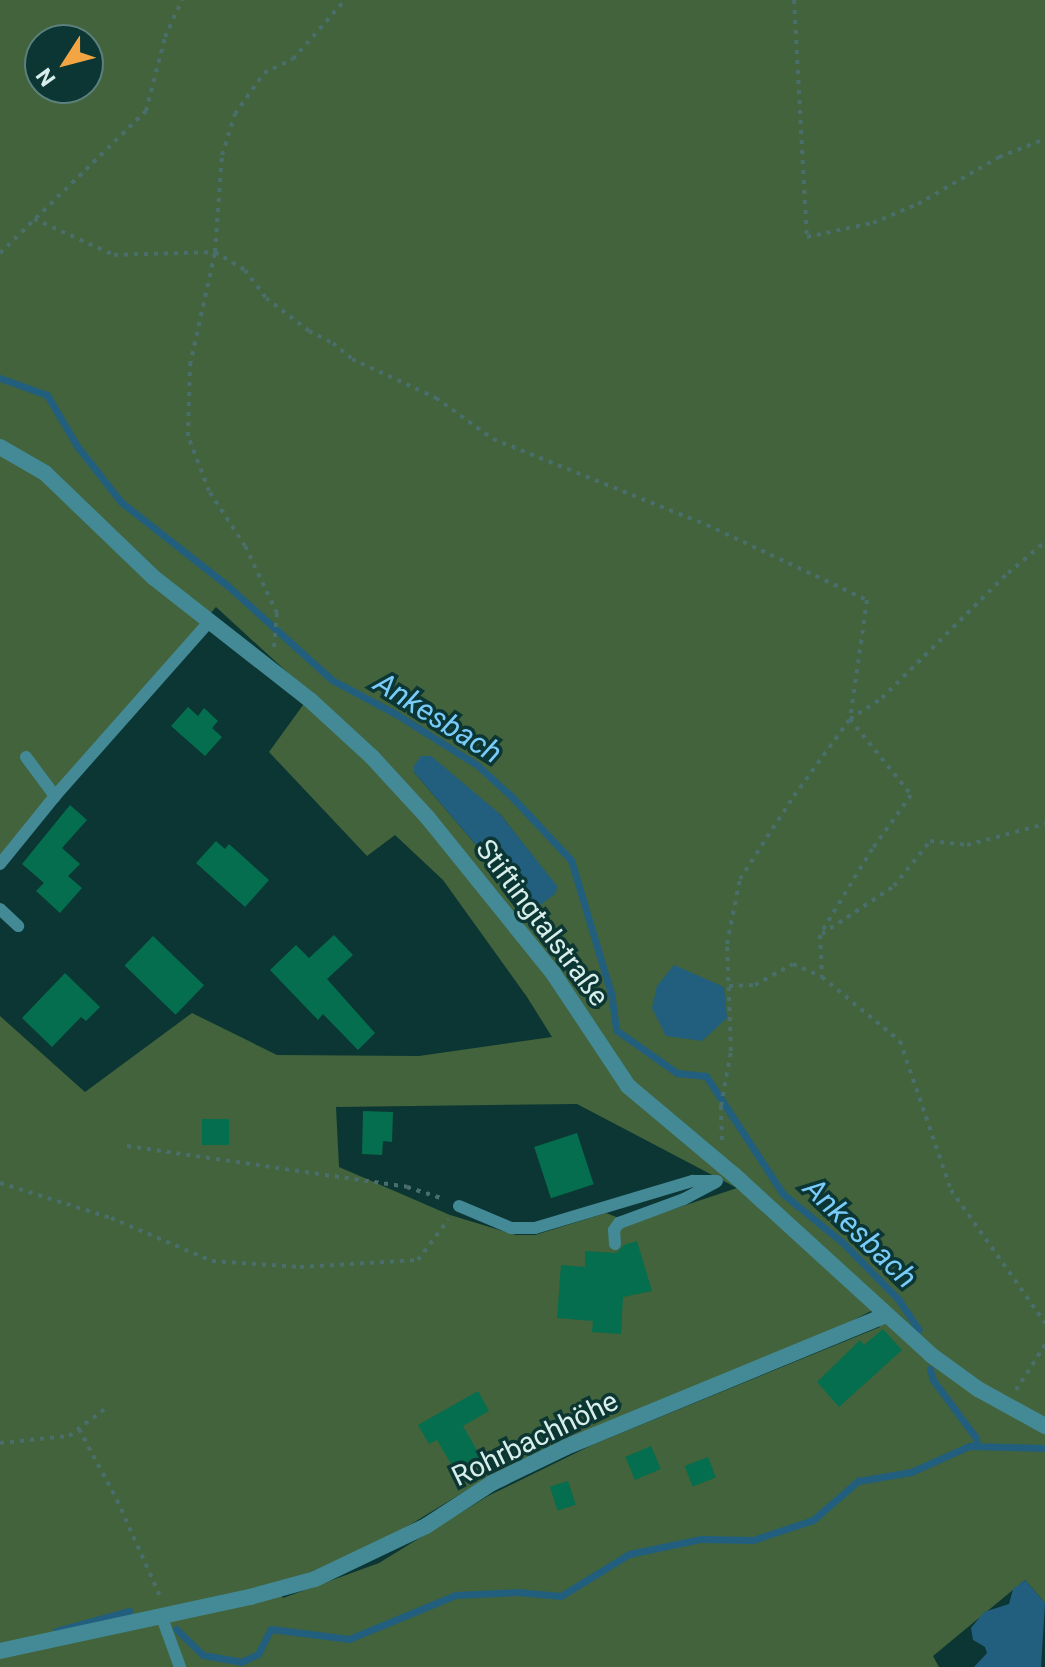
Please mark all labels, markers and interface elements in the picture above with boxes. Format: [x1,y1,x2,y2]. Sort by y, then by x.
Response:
north arrow [24,24,104,104]
text: N [31,64,60,91]
water label: Ankesbach [368,665,508,771]
street label: Stiftingtalstraße [468,833,616,1013]
water label: Ankesbach [796,1170,924,1296]
street label: Rohrbachhöhe [446,1384,624,1494]

